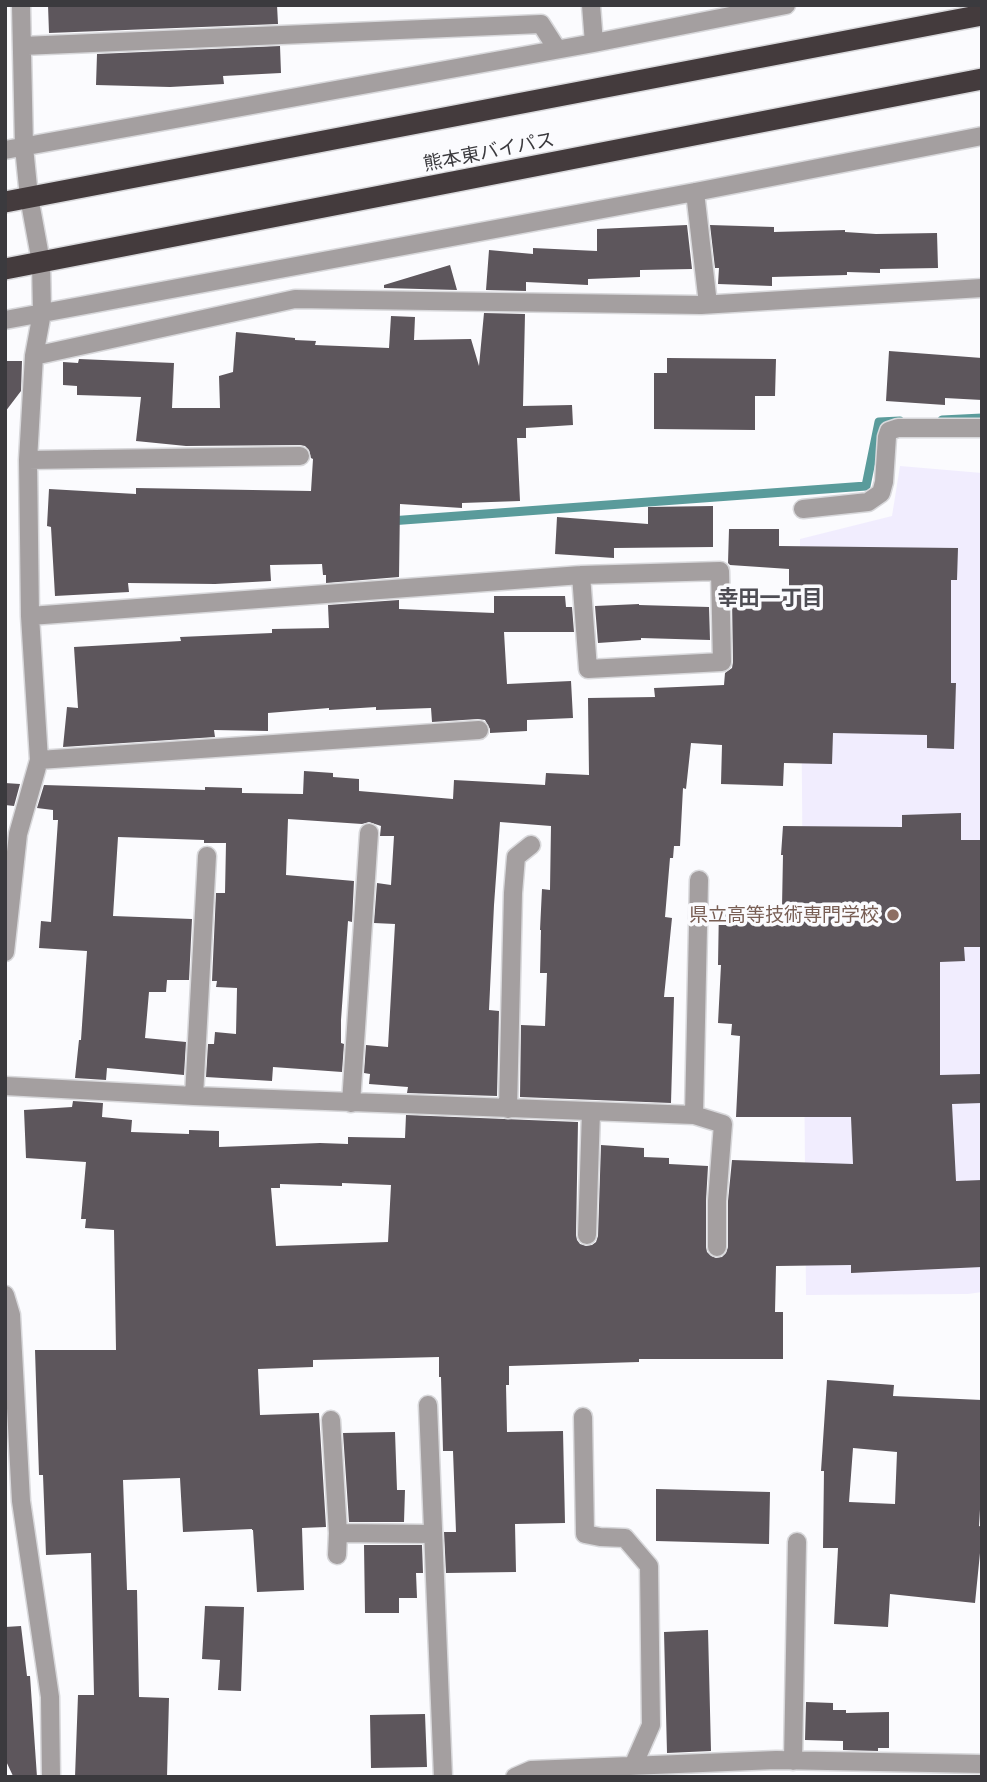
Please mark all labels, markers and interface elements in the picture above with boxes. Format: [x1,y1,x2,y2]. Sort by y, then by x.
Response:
street label: 熊本東バイパス [422,128,556,176]
district label: 幸田一丁目 [718,585,822,611]
place label: 県立高等技術専門学校 [689,904,879,926]
marker: 県立高等技術専門学校 [885,907,901,923]

